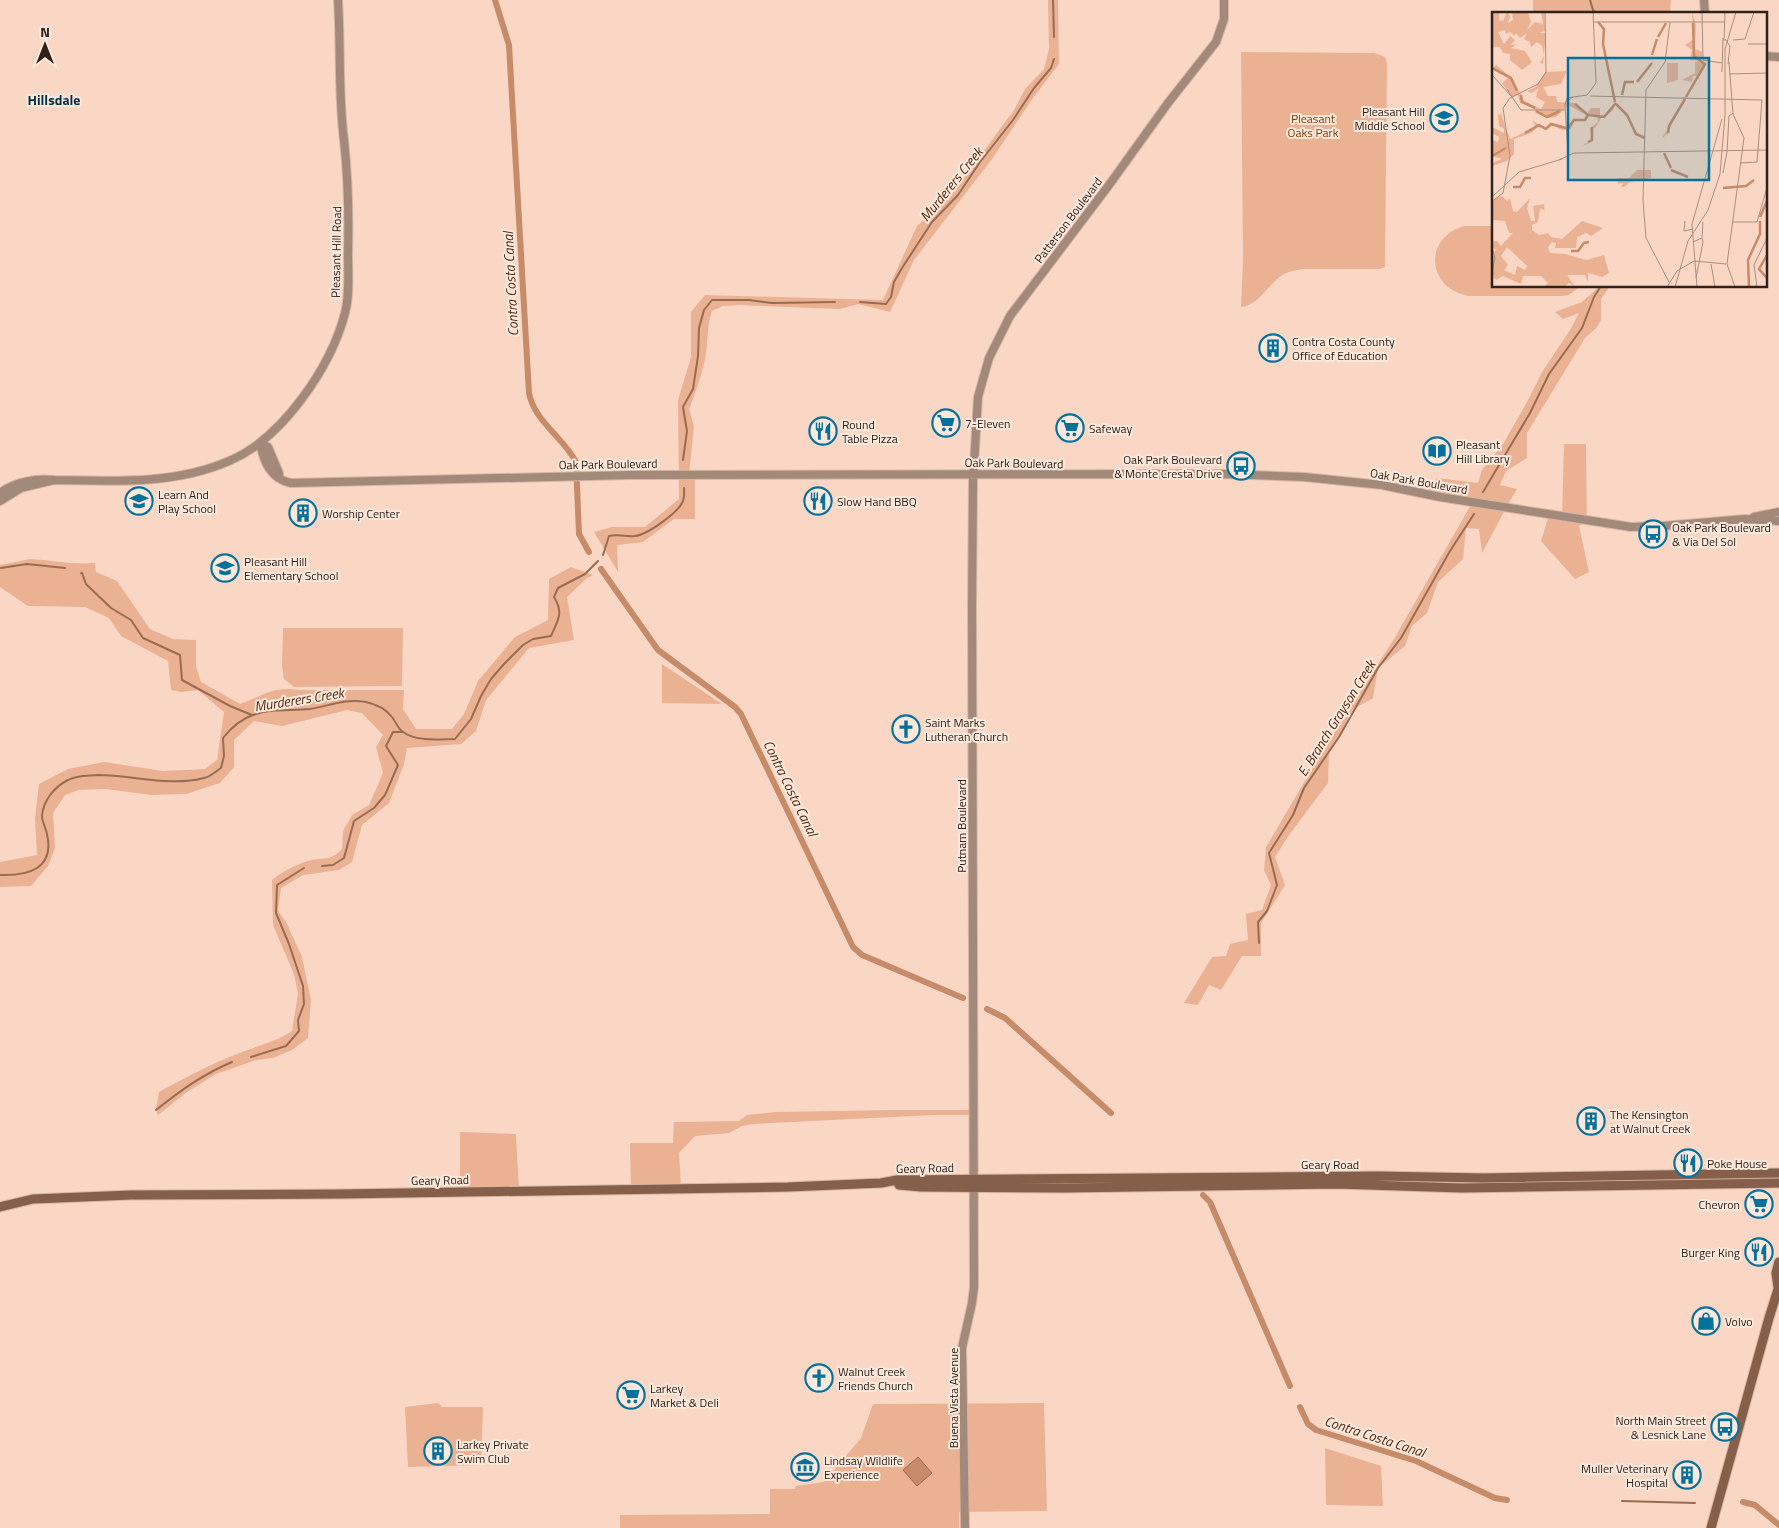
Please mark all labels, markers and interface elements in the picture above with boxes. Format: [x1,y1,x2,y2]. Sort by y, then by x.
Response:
inset map [1492,12,1766,288]
north arrow [20,20,70,70]
text: N [40,21,50,42]
district label: Hillsdale [27,89,81,110]
place label: Pleasant Hill Middle School [1354,102,1425,135]
school or university icon: Pleasant Hill Middle School [1429,103,1459,133]
park label: Pleasant Oaks Park [1288,109,1339,142]
water label: Murderers Creek [914,141,989,226]
street label: Patterson Boulevard [1029,173,1107,267]
street label: Pleasant Hill Road [326,206,346,298]
water label: Contra Costa Canal [497,229,523,337]
place label: Contra Costa County Office of Education [1292,332,1395,365]
building icon: Contra Costa County Office of Education [1258,333,1288,363]
supermarket icon: 7-Eleven [931,408,961,438]
supermarket icon: Safeway [1055,413,1085,443]
place label: 7-Eleven [965,414,1011,433]
place label: Round Table Pizza [842,415,898,448]
restaurant icon: Round Table Pizza [808,416,838,446]
place label: Safeway [1089,419,1132,438]
place label: Pleasant Hill Library [1456,435,1510,468]
library icon: Pleasant Hill Library [1422,436,1452,466]
place label: Oak Park Boulevard & Monte Cresta Drive [1114,450,1222,483]
bus stop icon: Oak Park Boulevard & Monte Cresta Drive [1226,451,1256,481]
street label: Oak Park Boulevard [964,453,1064,473]
street label: Oak Park Boulevard [558,454,658,474]
street label: Oak Park Boulevard [1369,463,1469,499]
place label: Learn And Play School [158,485,216,518]
school or university icon: Learn And Play School [124,486,154,516]
restaurant icon: Slow Hand BBQ [803,486,833,516]
place label: Slow Hand BBQ [837,492,917,511]
building icon: Worship Center [288,498,318,528]
place label: Worship Center [322,504,400,523]
place label: Oak Park Boulevard & Via Del Sol [1672,518,1771,551]
bus stop icon: Oak Park Boulevard & Via Del Sol [1638,519,1668,549]
place label: Pleasant Hill Elementary School [244,552,338,585]
school or university icon: Pleasant Hill Elementary School [210,553,240,583]
water label: E. Branch Grayson Creek [1292,654,1381,780]
water label: Murderers Creek [253,681,347,716]
place label: Saint Marks Lutheran Church [925,713,1008,746]
church icon: Saint Marks Lutheran Church [891,714,921,744]
water label: Contra Costa Canal [759,736,824,841]
street label: Putnam Boulevard [952,779,971,873]
place label: The Kensington at Walnut Creek [1610,1105,1690,1138]
building icon: The Kensington at Walnut Creek [1576,1106,1606,1136]
restaurant icon: Poke House [1673,1148,1703,1178]
place label: Poke House [1707,1154,1767,1173]
street label: Geary Road [1301,1155,1359,1174]
street label: Geary Road [896,1158,954,1178]
street label: Geary Road [411,1170,469,1190]
supermarket icon: Chevron [1744,1189,1774,1219]
place label: Chevron [1698,1195,1740,1214]
restaurant icon: Burger King [1744,1237,1774,1267]
place label: Burger King [1681,1243,1740,1262]
shop icon: Volvo [1691,1306,1721,1336]
place label: Volvo [1725,1312,1753,1331]
street label: Buena Vista Avenue [944,1348,963,1448]
place label: Walnut Creek Friends Church [838,1362,913,1395]
church icon: Walnut Creek Friends Church [804,1363,834,1393]
place label: Larkey Market & Deli [650,1379,719,1412]
supermarket icon: Larkey Market & Deli [616,1380,646,1410]
water label: Contra Costa Canal [1322,1410,1430,1463]
place label: North Main Street & Lesnick Lane [1615,1411,1707,1444]
bus stop icon: North Main Street & Lesnick Lane [1710,1412,1740,1442]
place label: Larkey Private Swim Club [457,1435,529,1468]
building icon: Larkey Private Swim Club [423,1436,453,1466]
place label: Lindsay Wildlife Experience [824,1451,903,1484]
museum icon: Lindsay Wildlife Experience [790,1452,820,1482]
place label: Muller Veterinary Hospital [1581,1459,1668,1492]
building icon: Muller Veterinary Hospital [1672,1460,1702,1490]

